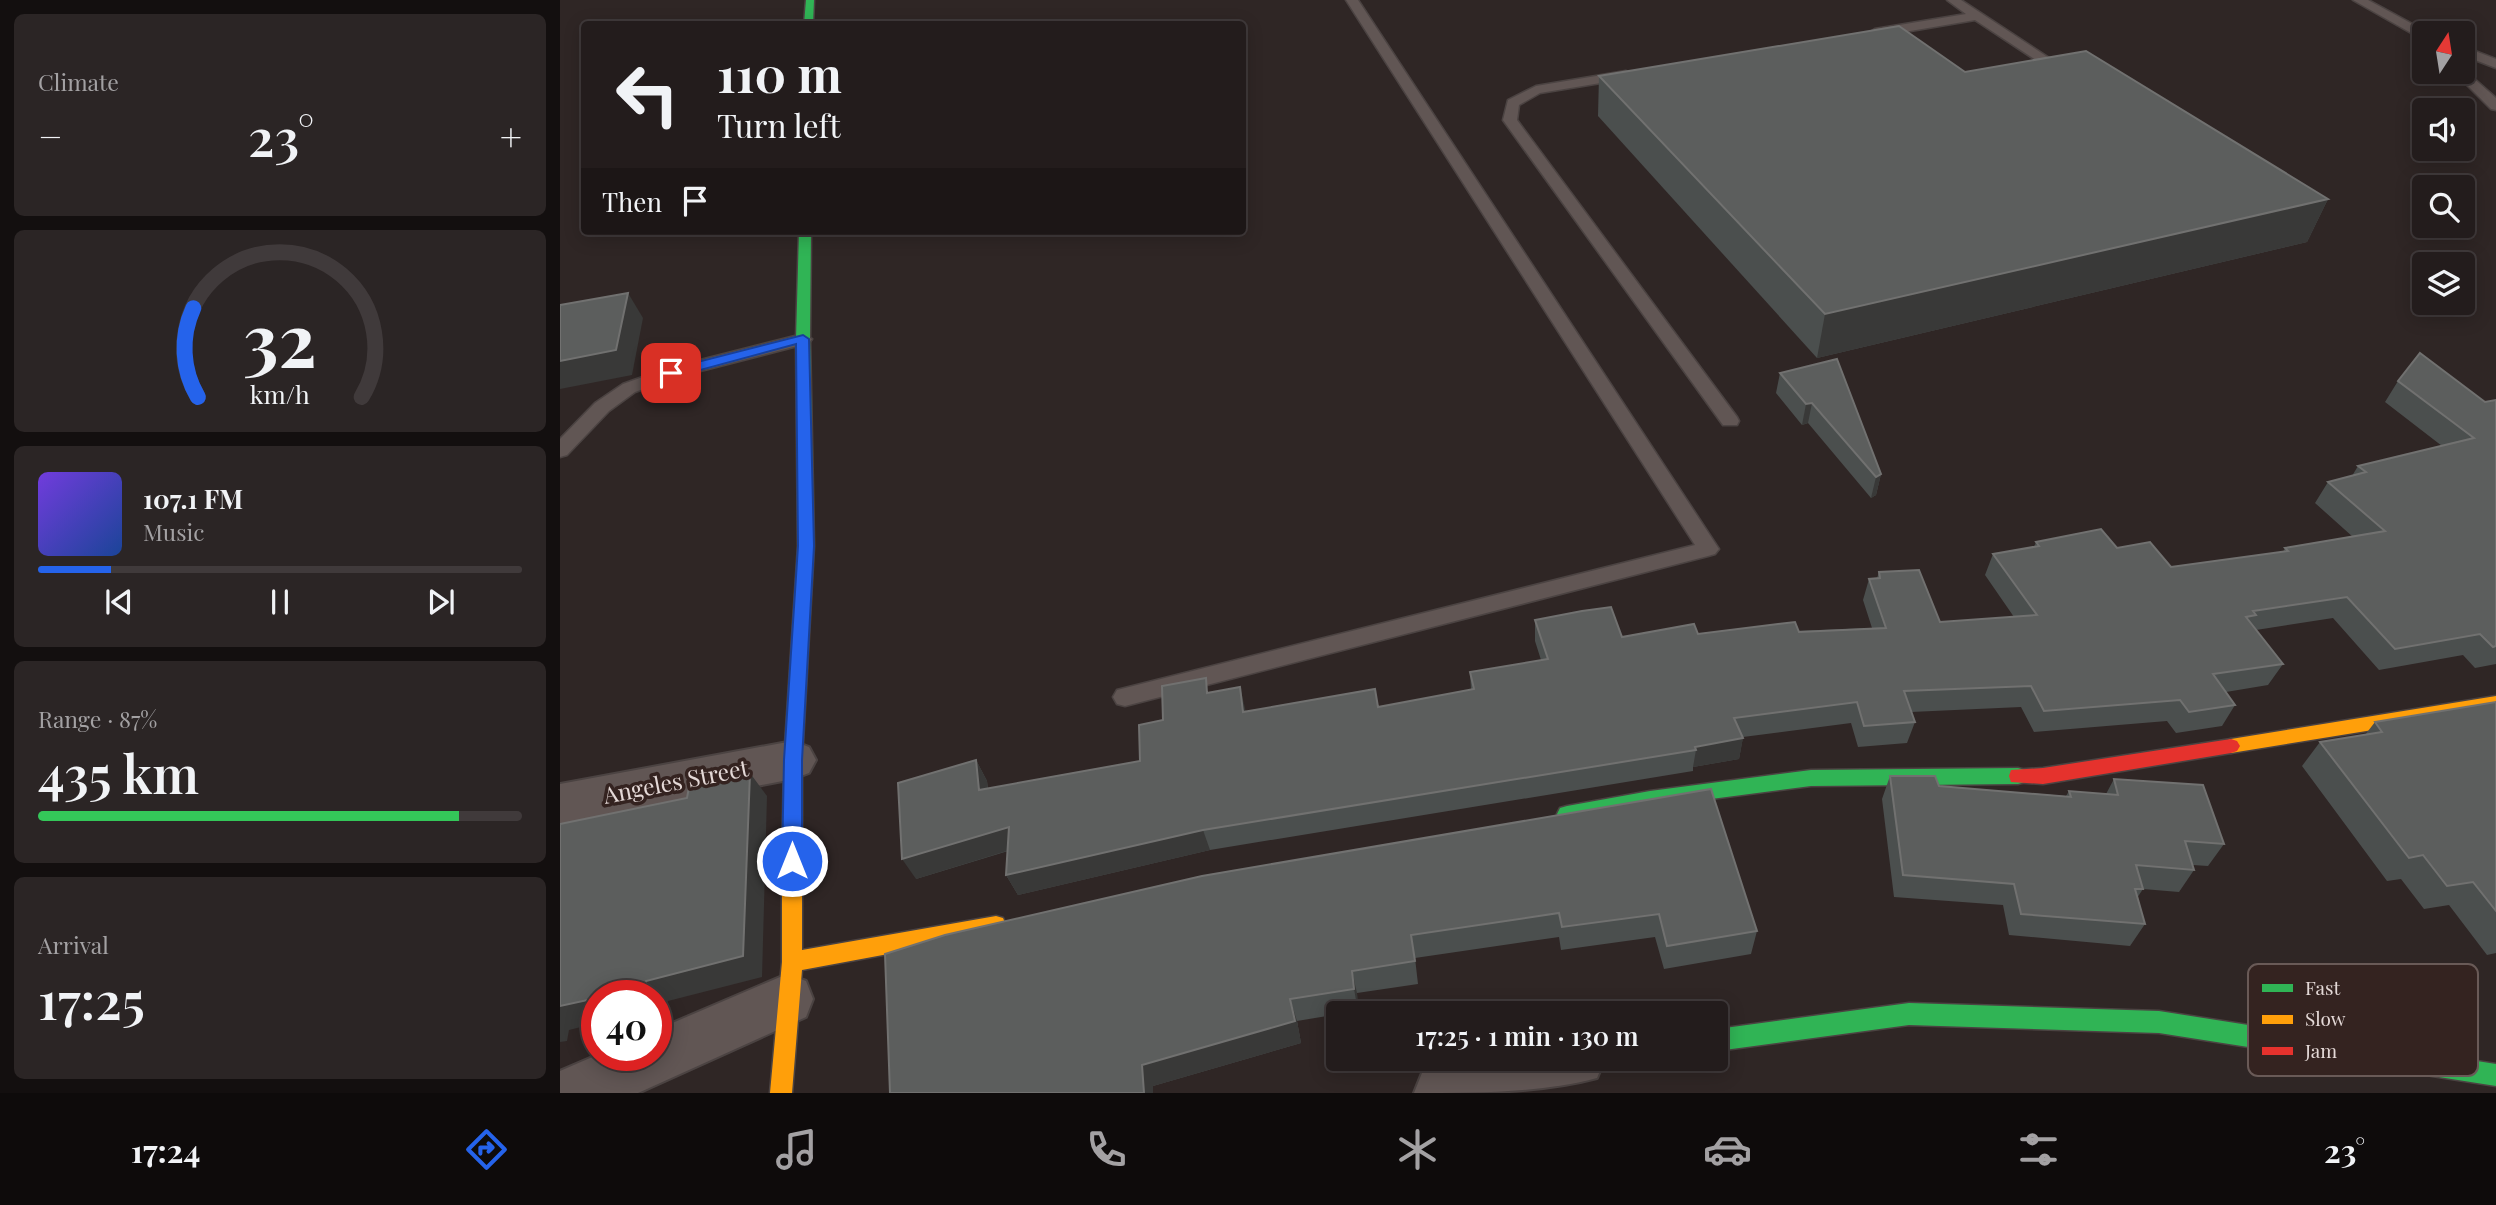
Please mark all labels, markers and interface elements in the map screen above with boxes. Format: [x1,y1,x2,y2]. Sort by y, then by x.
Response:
north arrow [2412,21,2474,84]
map controls [2412,21,2475,315]
text: 110 m [717,40,842,105]
icon: left [602,49,693,140]
text: Climate [38,66,119,97]
button: sound [2412,98,2475,161]
text: 23° [248,101,314,170]
text: Turn left [717,103,841,146]
text: − [38,110,63,161]
text: + [500,110,522,161]
button: search [2412,175,2475,238]
icon: arrive [676,182,714,220]
text: Then [602,184,662,219]
button: layers [2412,252,2475,315]
text: 32 [243,288,317,385]
pin [641,343,701,403]
icon: arrive [652,354,690,392]
text: km/h [250,376,310,409]
text: 107.1 FM [143,481,243,516]
text: Music [143,516,204,547]
icon: previous [100,583,138,621]
icon: pause [261,583,299,621]
icon: next [422,583,460,621]
text: Range · 87% [38,703,157,734]
text: 435 km [38,738,199,807]
street label: Angeles Street [599,751,752,810]
position arrow [755,824,829,898]
text: Arrival [38,929,109,960]
text: 17:25 [38,964,145,1033]
legend [2248,964,2478,1076]
text: Fast [2305,974,2341,1000]
speed limit sign: 40 [581,980,672,1071]
text: Slow [2305,1005,2346,1031]
text: 17:25 · 1 min · 130 m [1415,1018,1639,1053]
text: Jam [2304,1037,2337,1063]
icon: directions [462,1125,511,1174]
icon: music [772,1125,821,1174]
icon: phone [1082,1125,1131,1174]
icon: climate [1393,1125,1442,1174]
icon: car [1703,1125,1752,1174]
icon: filters [2014,1125,2063,1174]
text: 17:24 [131,1128,200,1171]
text: 23° [2324,1128,2365,1171]

